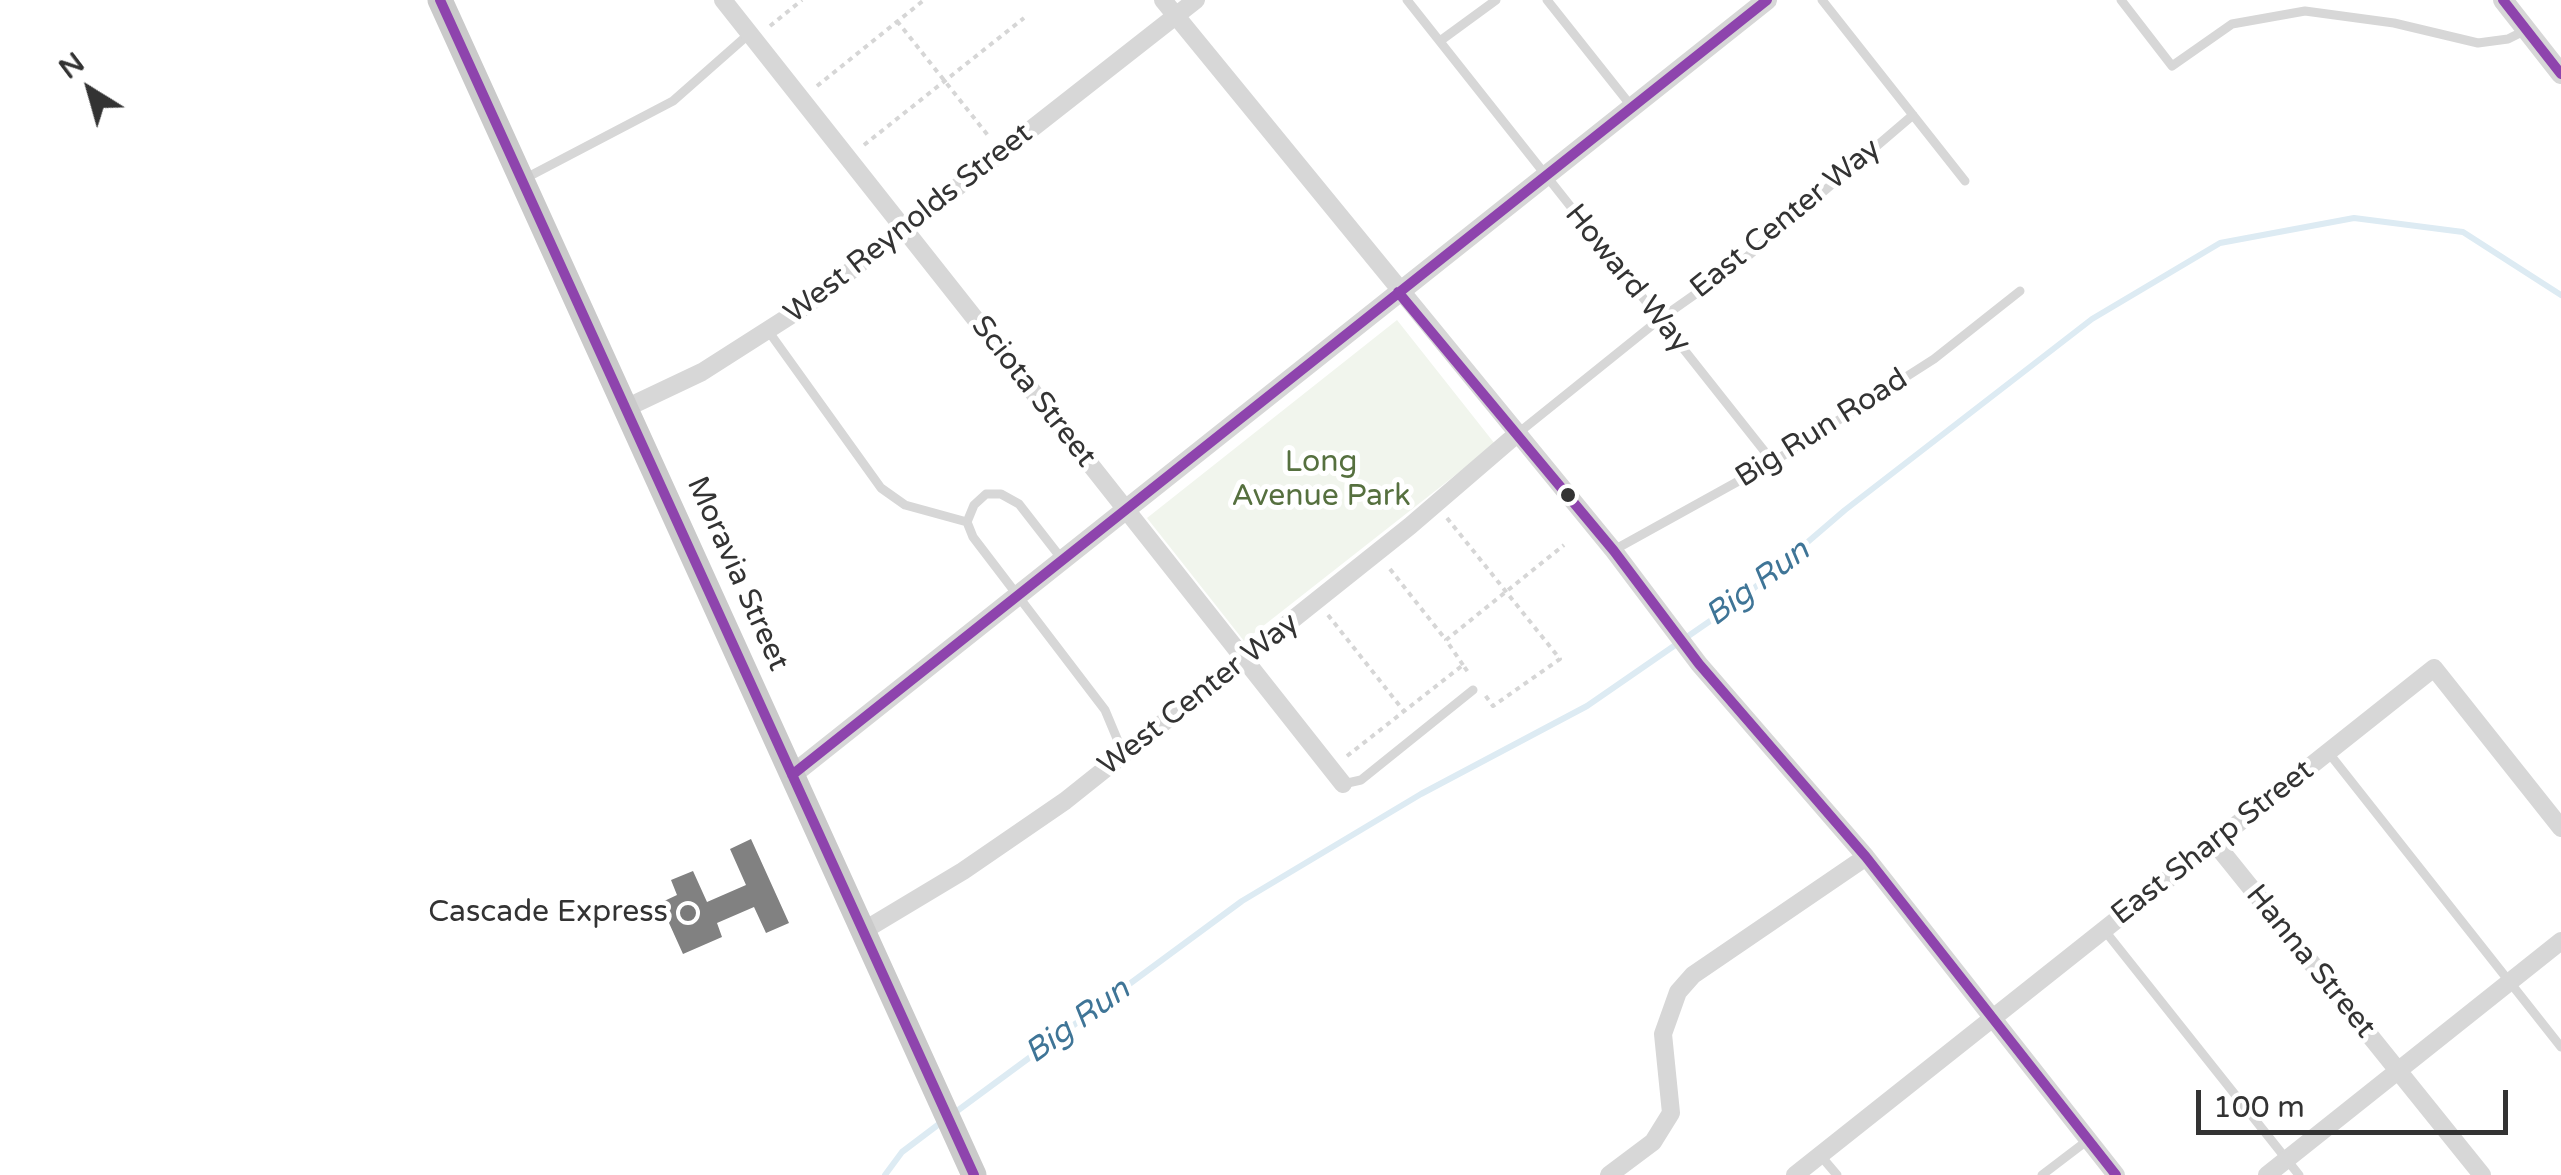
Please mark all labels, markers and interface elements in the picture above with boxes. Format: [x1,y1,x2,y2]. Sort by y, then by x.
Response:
north arrow [40,40,140,140]
text: N [53,46,91,86]
street label: West Reynolds Street [778,116,1040,332]
street label: East Center Way [1684,131,1888,307]
street label: Howard Way [1556,198,1698,360]
street label: Sciota Street [963,309,1103,475]
street label: Big Run Road [1729,362,1915,496]
park label: Long Avenue Park [1231,445,1411,516]
street label: Moravia Street [678,471,796,677]
unlabelled marker [1558,485,1578,505]
water label: Big Run [1698,533,1818,635]
street label: West Center Way [1092,606,1306,784]
street label: East Sharp Street [2105,753,2321,933]
street label: Hanna Street [2237,878,2383,1046]
place label: Cascade Express [428,895,668,931]
marker: Cascade Express [677,902,699,924]
water label: Big Run [1018,971,1138,1073]
scale bar [2201,1070,2514,1132]
text: 100 m [2213,1089,2305,1126]

